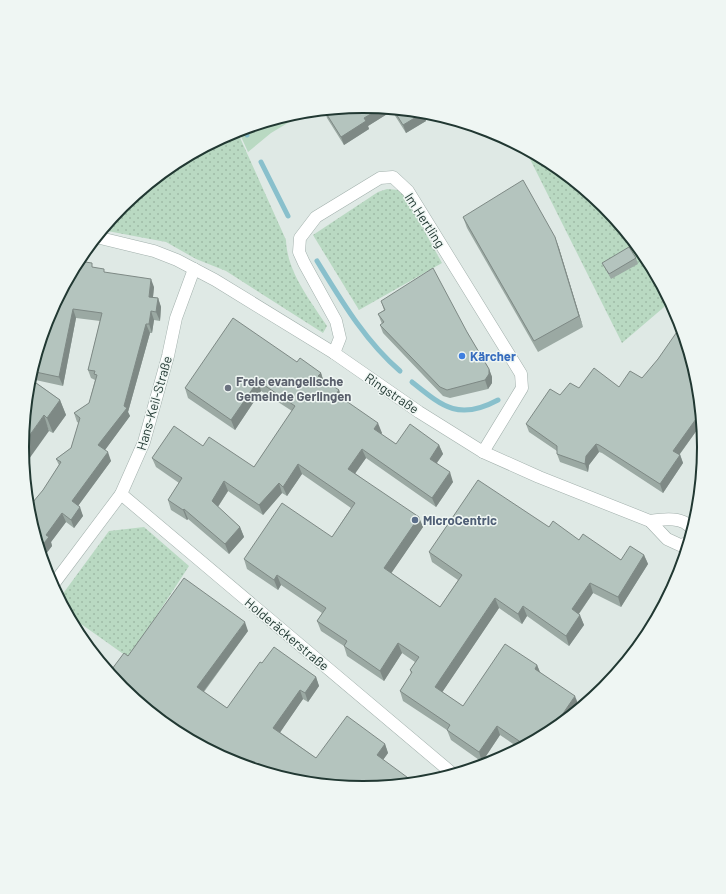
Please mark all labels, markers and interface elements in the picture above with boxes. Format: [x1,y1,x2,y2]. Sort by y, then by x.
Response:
street label: Im Hertling [401,190,449,250]
place label: Kärcher [470,348,516,364]
marker: Kärcher [457,351,467,361]
street label: Hans-Keil-Straße [133,354,175,452]
street label: Ringstraße [362,369,422,417]
place label: Freie evangelische Gemeinde Gerlingen [236,373,351,404]
marker: Freie evangelische Gemeinde Gerlingen [223,383,233,393]
place label: MicroCentric [423,512,497,528]
marker: MicroCentric [410,515,420,525]
street label: Holderäckerstraße [242,594,332,674]

